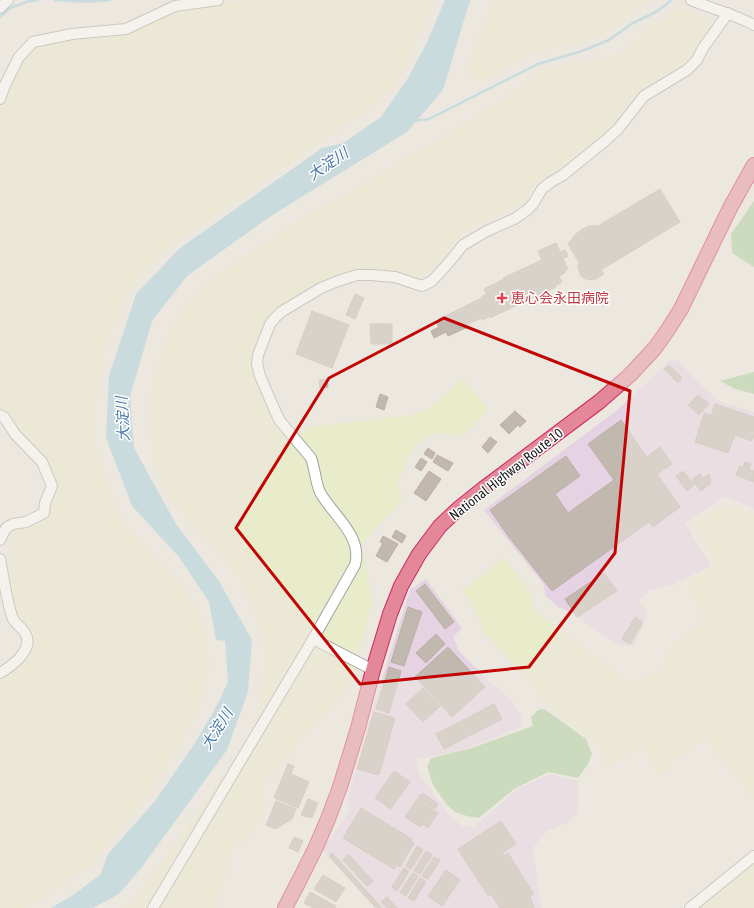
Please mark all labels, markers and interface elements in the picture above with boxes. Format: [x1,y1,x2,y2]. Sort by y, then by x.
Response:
water label: 大淀川 [304,143,353,183]
place label: 恵心会永田病院 [511,290,609,306]
marker: 恵心会永田病院 [496,292,508,304]
water label: 大淀川 [113,394,132,442]
street label: National Highway Route 10 [446,424,566,523]
water label: 大淀川 [197,703,237,752]

